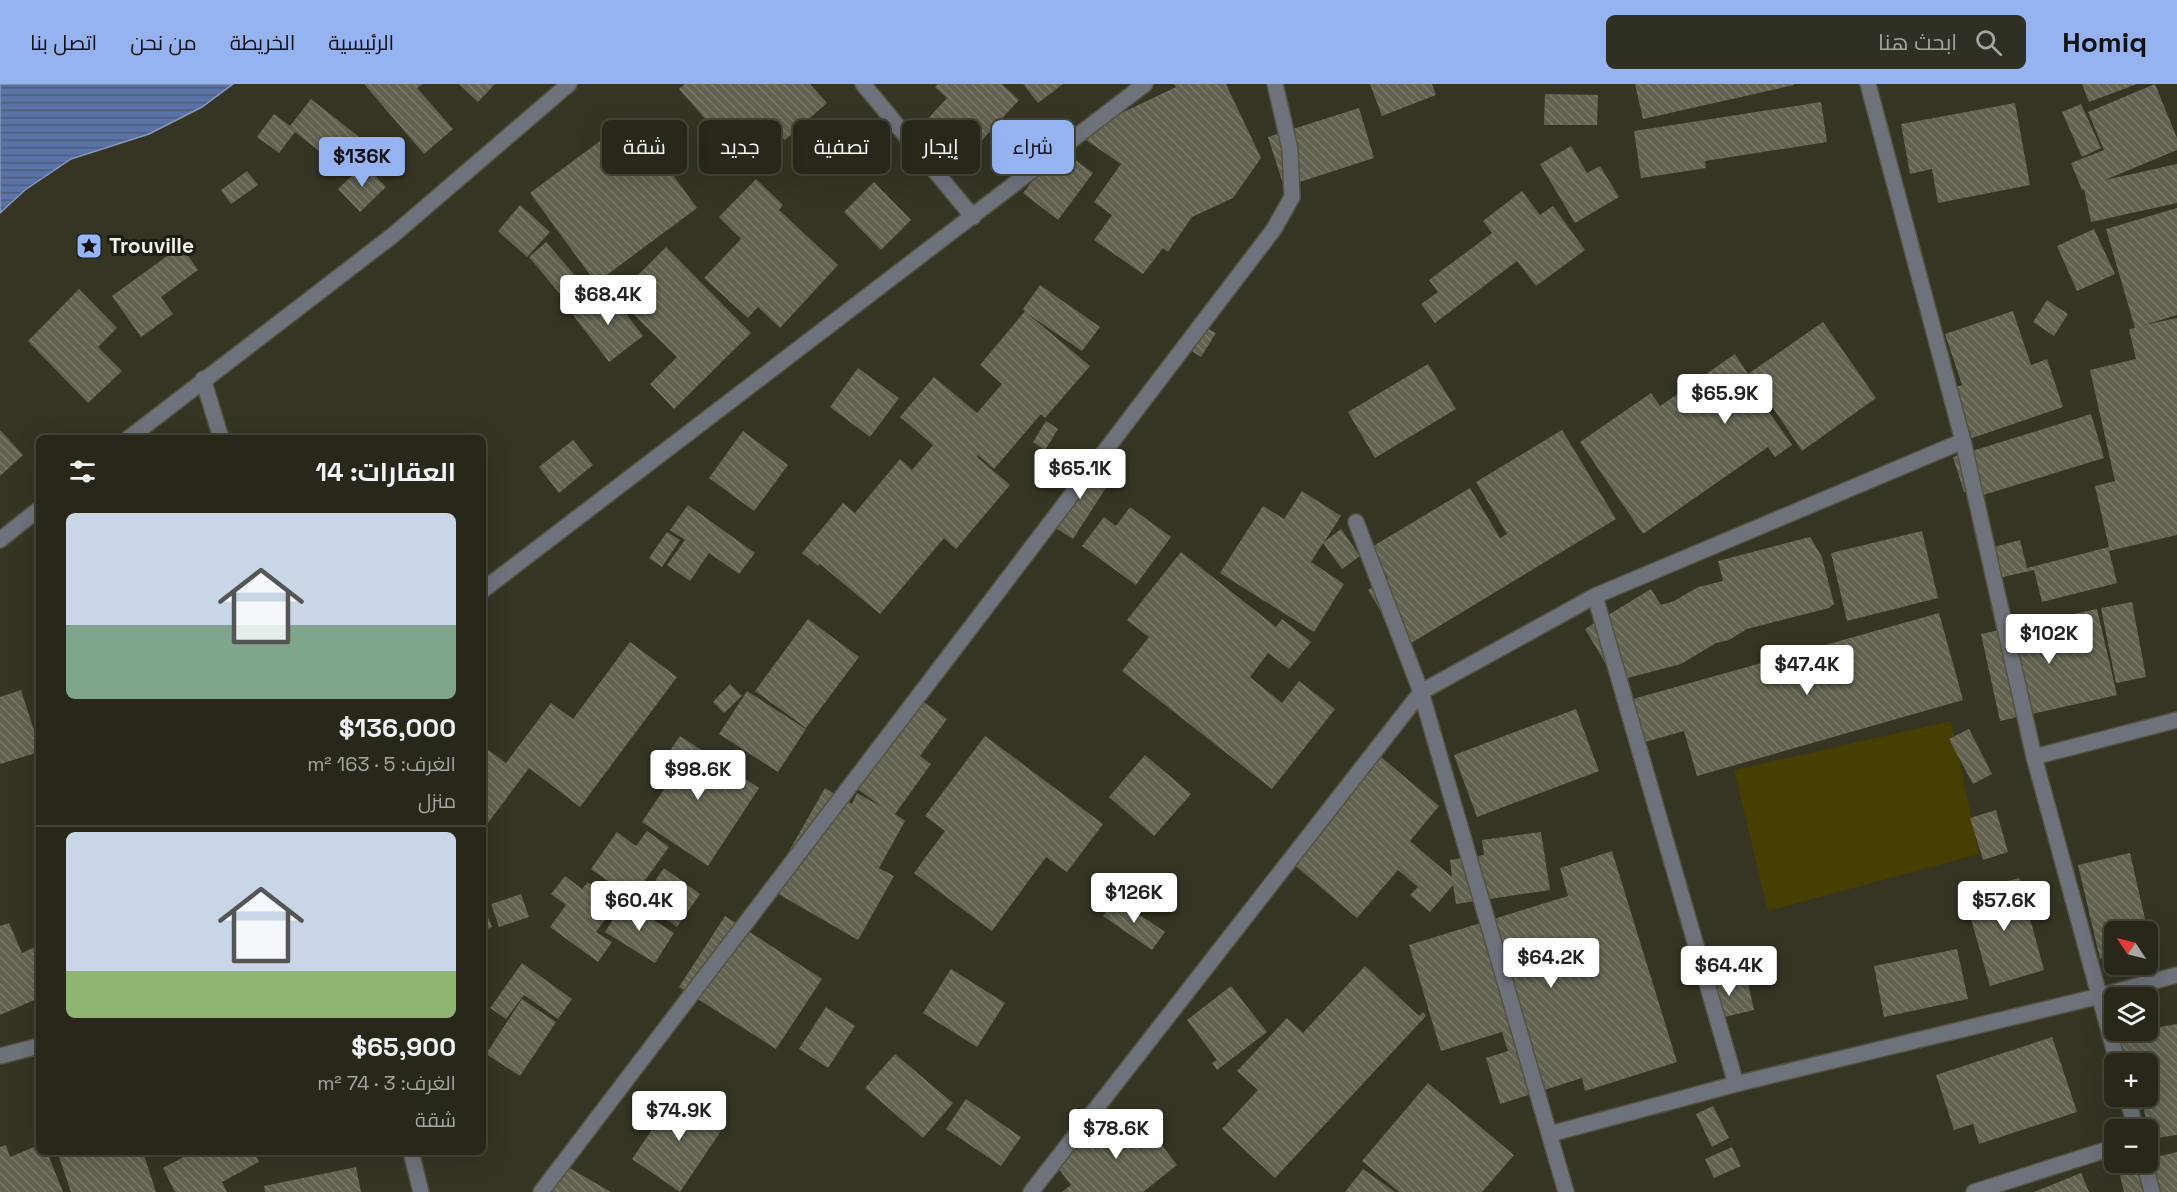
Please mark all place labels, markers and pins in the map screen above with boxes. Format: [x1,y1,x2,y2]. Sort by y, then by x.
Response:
pin: $136K [320,137,404,188]
place icon: Trouville [74,231,104,261]
place label: Trouville [109,232,194,259]
pin: $68.4K [559,275,657,326]
pin: $65.9K [1676,374,1774,425]
pin: $65.1K [1031,449,1129,500]
pin: $102K [2007,614,2091,665]
pin: $47.4K [1758,645,1856,696]
pin: $98.6K [649,750,747,801]
pin: $126K [1092,873,1176,924]
pin: $60.4K [590,881,688,932]
pin: $57.6K [1955,881,2053,932]
pin: $64.2K [1502,938,1600,989]
pin: $64.4K [1680,946,1778,997]
pin: $74.9K [630,1091,728,1142]
pin: $78.6K [1067,1109,1165,1160]

